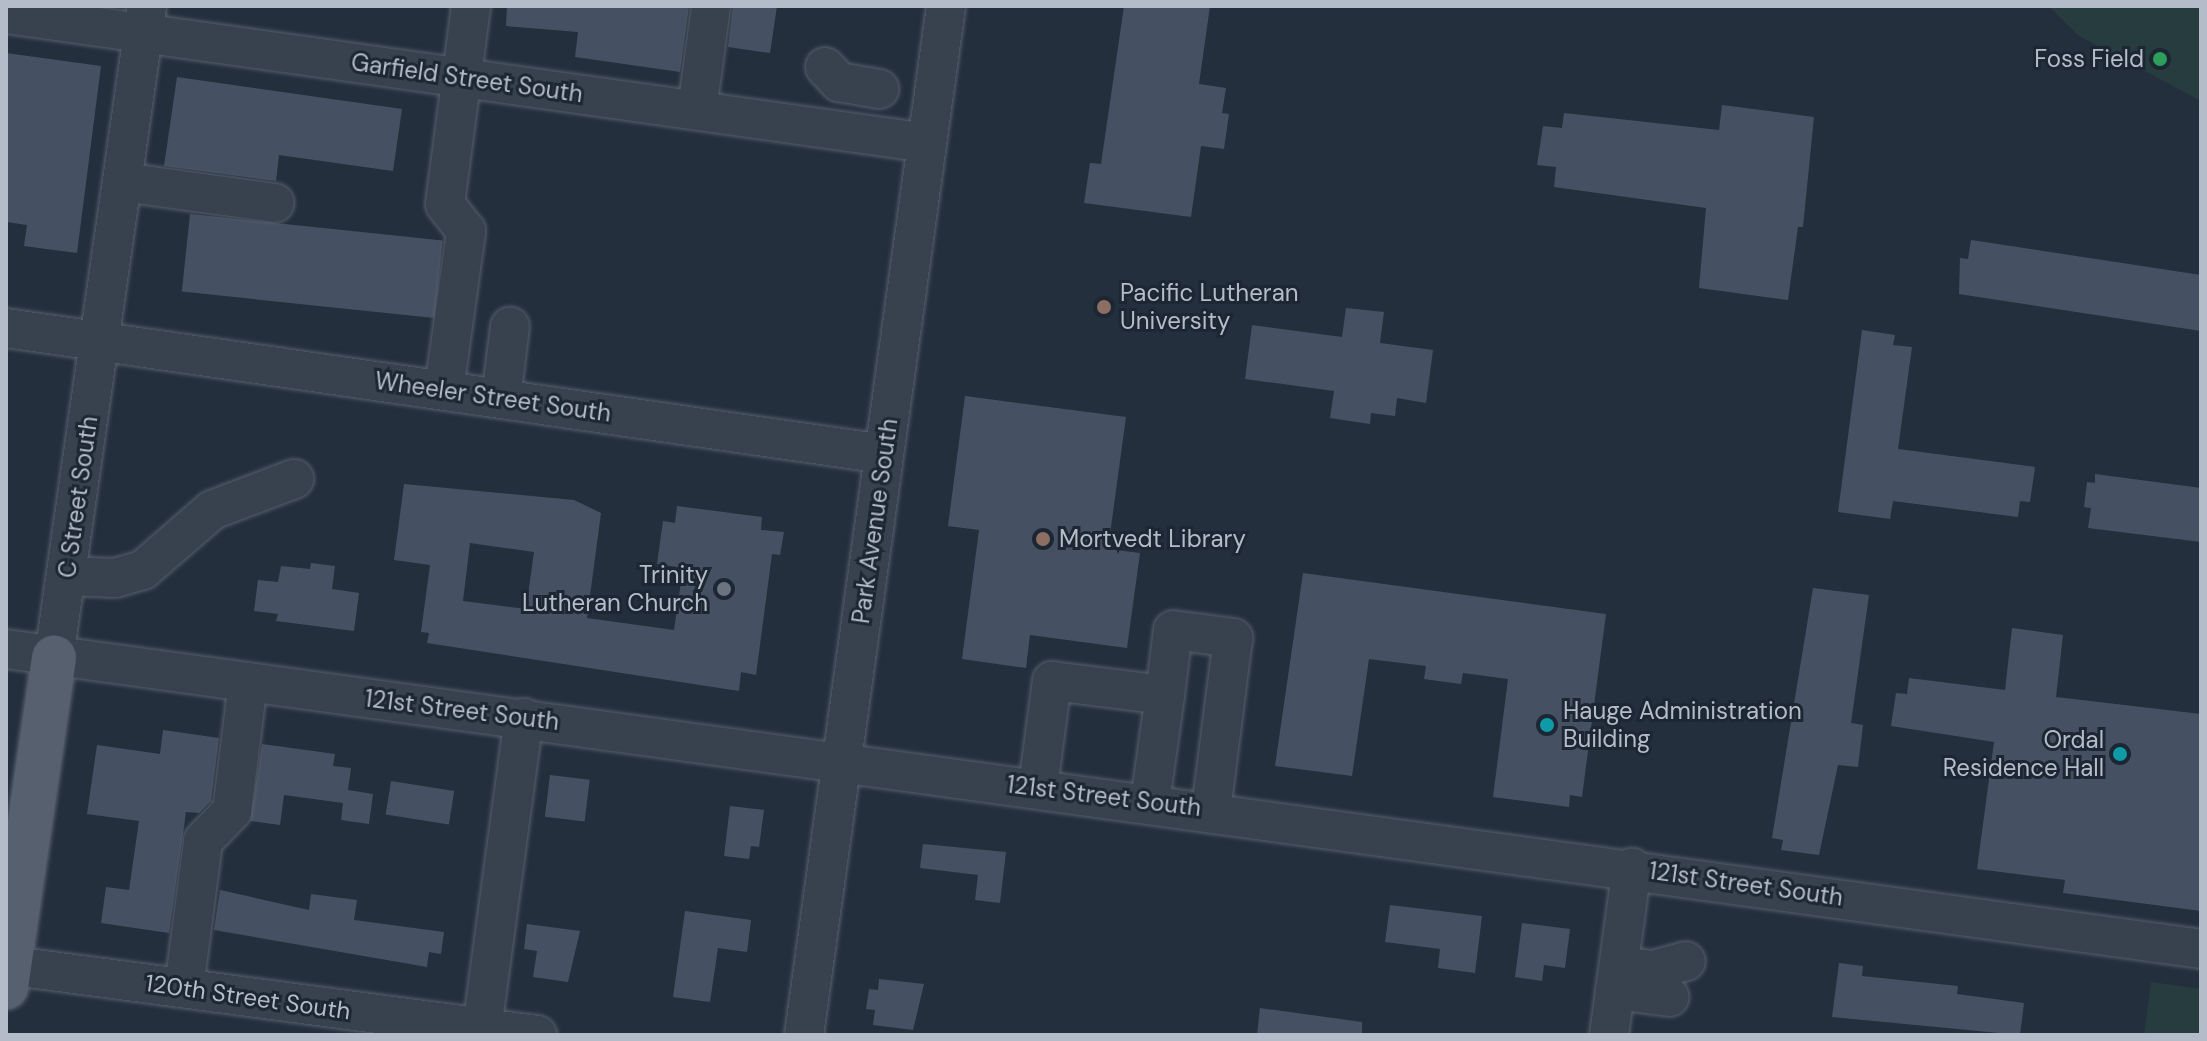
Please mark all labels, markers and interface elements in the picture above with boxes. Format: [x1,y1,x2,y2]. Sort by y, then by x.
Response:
place label: Foss Field [2034,45,2144,73]
street label: Garfield Street South [349,47,585,109]
marker: Foss Field [2151,50,2169,68]
place label: Pacific Lutheran University [1120,279,1298,335]
marker: Pacific Lutheran University [1095,298,1113,316]
street label: Wheeler Street South [373,366,613,428]
street label: C Street South [52,414,104,580]
street label: Park Avenue South [846,417,904,625]
place label: Mortvedt Library [1059,525,1246,553]
marker: Mortvedt Library [1034,530,1052,548]
place label: Trinity Lutheran Church [522,561,708,617]
marker: Trinity Lutheran Church [715,580,733,598]
street label: 121st Street South [363,684,561,736]
place label: Hauge Administration Building [1563,697,1802,753]
marker: Hauge Administration Building [1538,716,1556,734]
place label: Ordal Residence Hall [1943,726,2104,782]
marker: Ordal Residence Hall [2111,745,2129,763]
street label: 121st Street South [1005,770,1203,822]
street label: 121st Street South [1647,856,1845,912]
street label: 120th Street South [144,968,352,1026]

